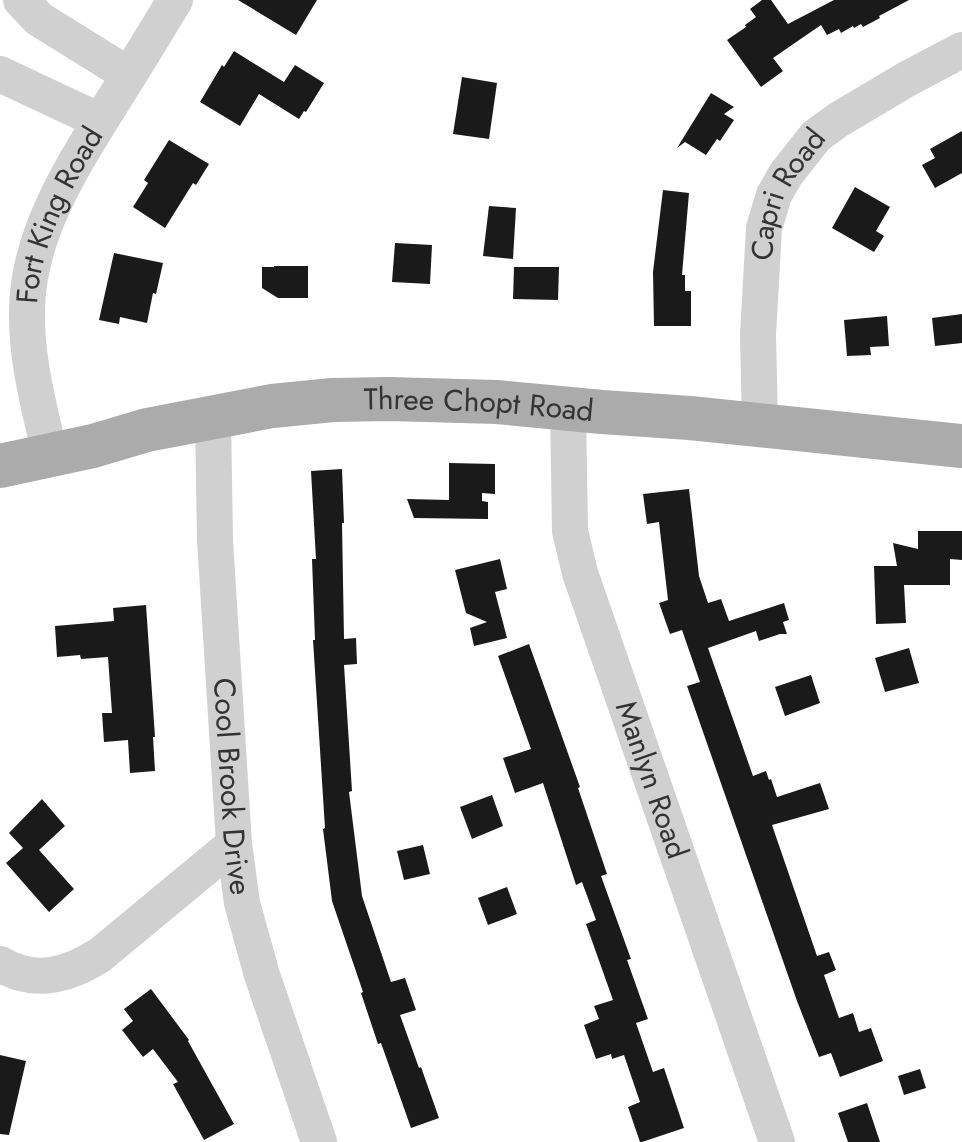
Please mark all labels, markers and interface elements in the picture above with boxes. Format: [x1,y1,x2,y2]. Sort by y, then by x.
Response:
street label: Fort King Road [5,118,113,305]
street label: Capri Road [740,119,835,261]
street label: Three Chopt Road [363,377,596,432]
street label: Cool Brook Drive [203,677,263,898]
street label: Manlyn Road [605,695,699,864]

